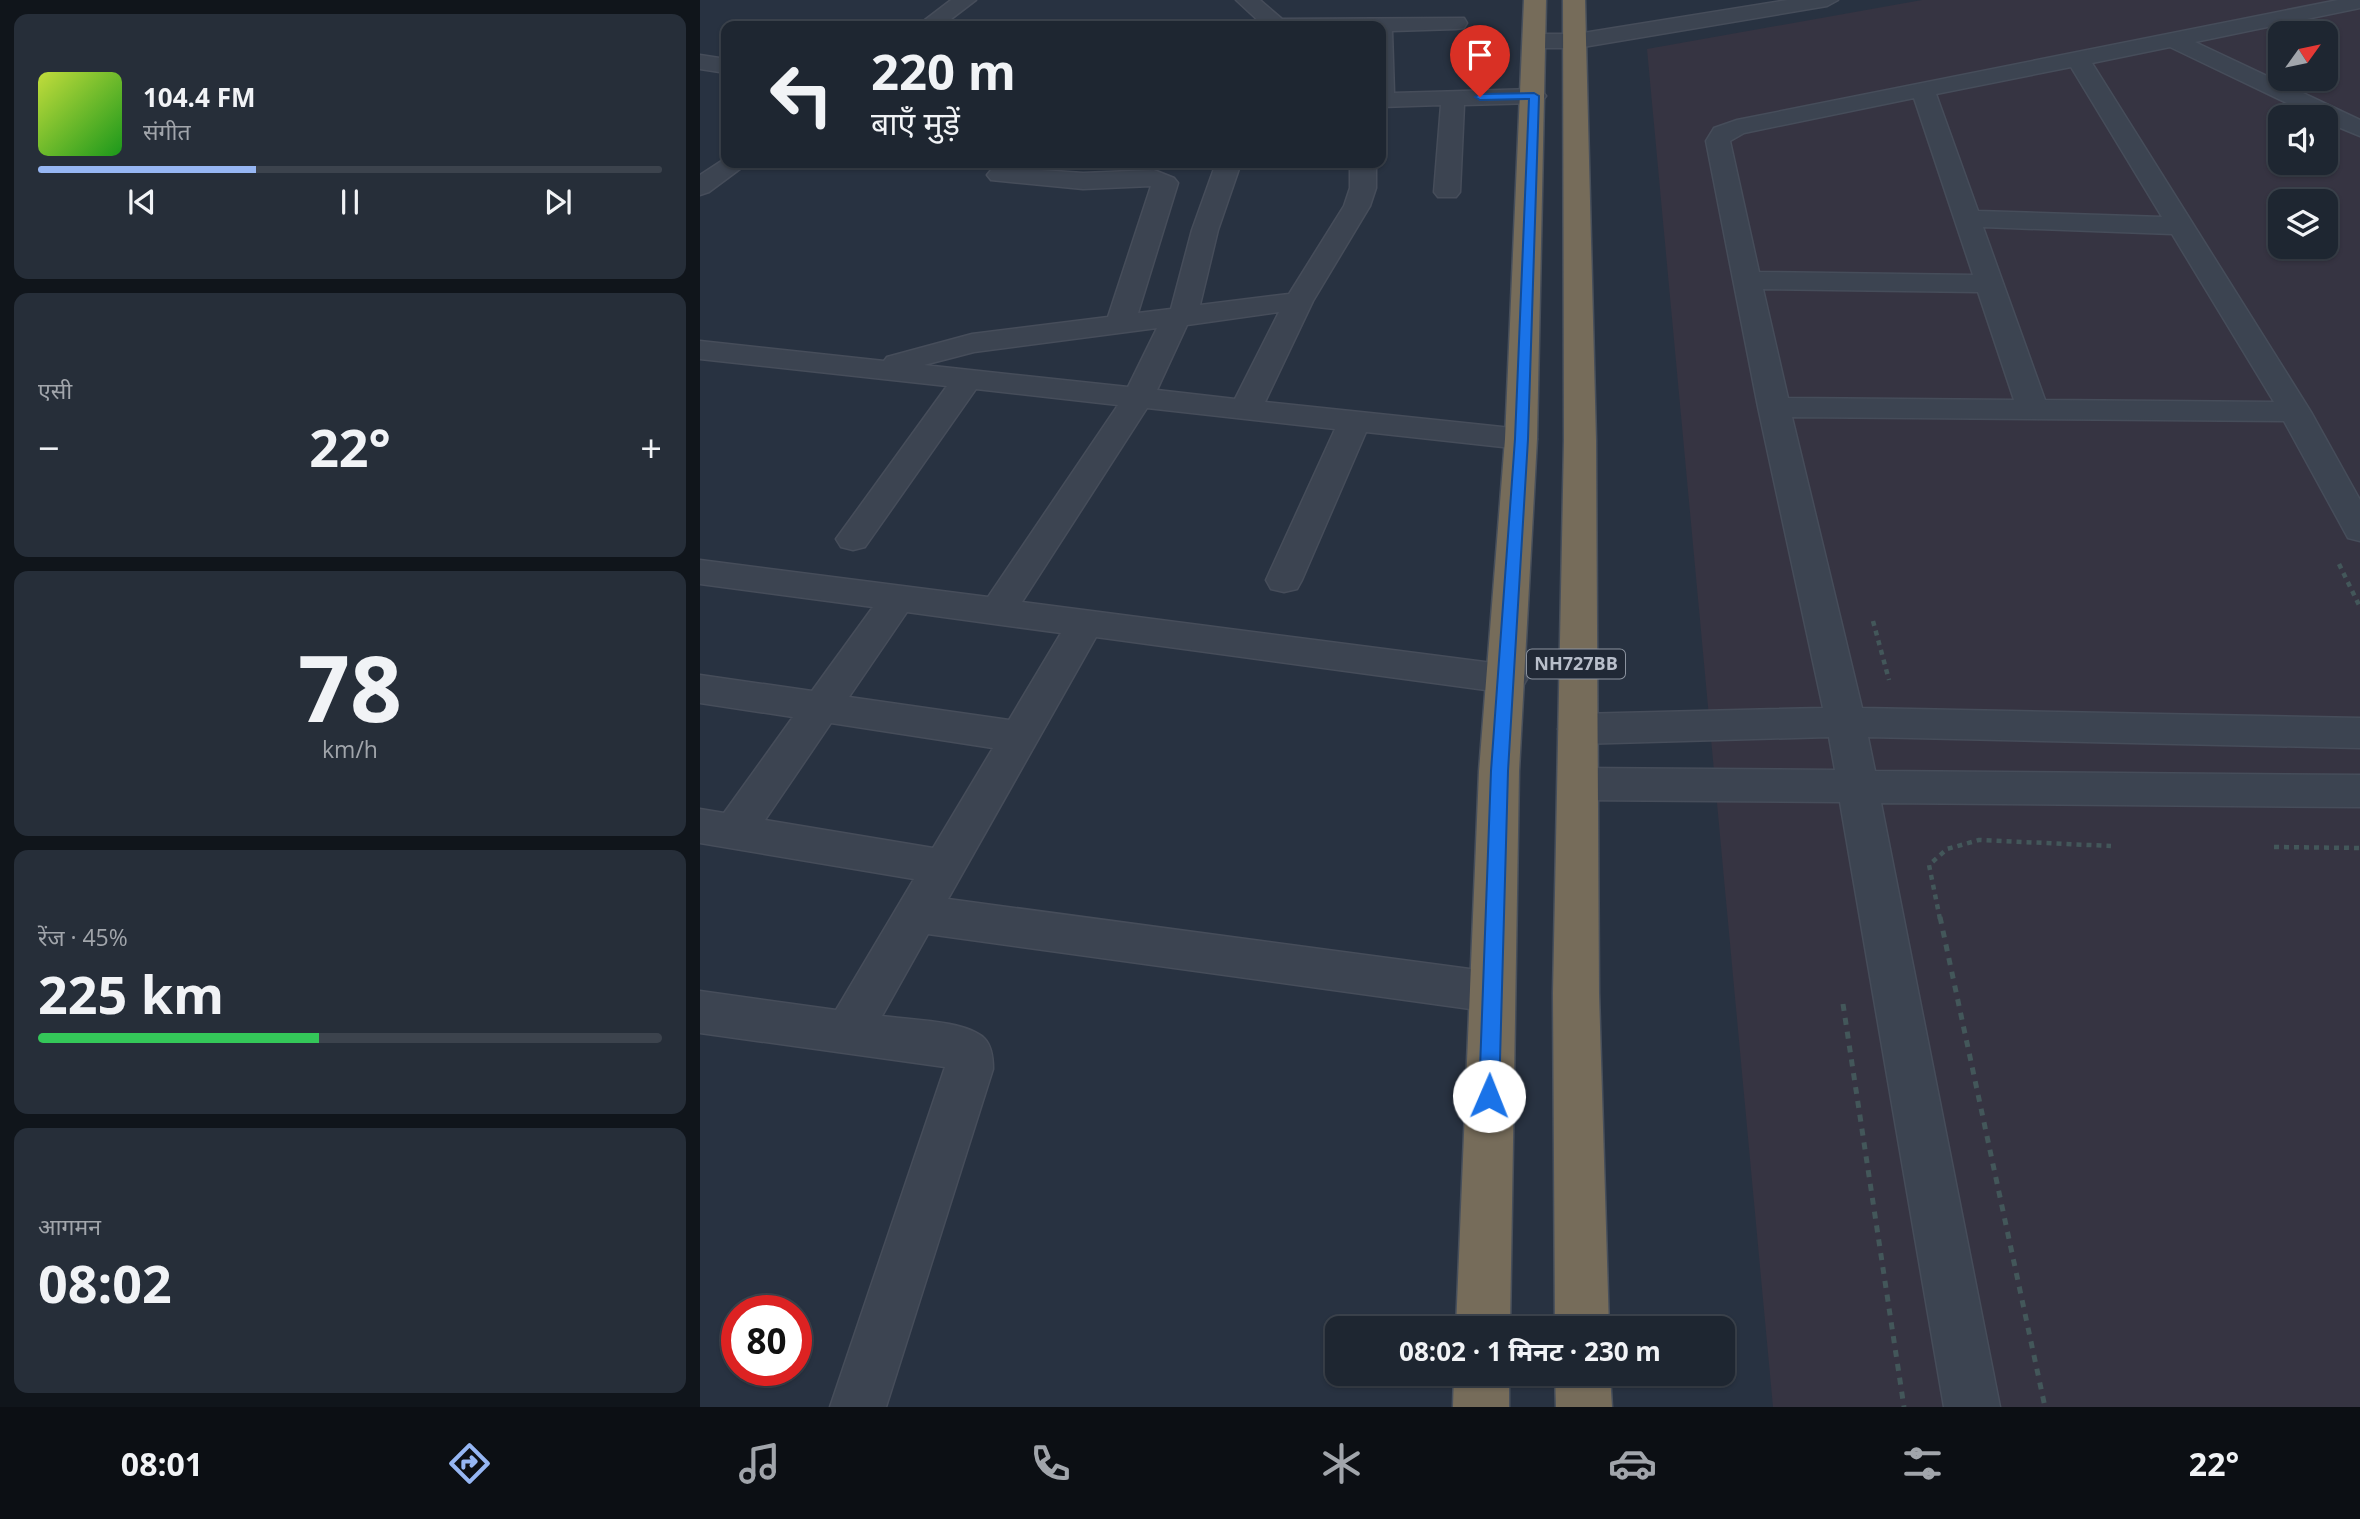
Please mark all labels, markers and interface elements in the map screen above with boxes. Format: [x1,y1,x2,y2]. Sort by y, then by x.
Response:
north arrow [2268,21,2338,91]
map controls [2268,21,2338,259]
pin [1450,25,1510,97]
icon: arrive [1461,36,1499,74]
text: 220 m [871,38,1016,104]
icon: left [756,49,847,140]
text: 104.4 FM [143,79,255,115]
text: बाएँ मुड़ें [871,101,960,144]
button: sound [2268,105,2338,175]
text: संगीत [143,115,191,147]
icon: previous [123,183,161,221]
icon: pause [331,183,369,221]
icon: next [539,183,577,221]
button: layers [2268,189,2338,259]
text: एसी [38,374,72,406]
text: 22° [309,411,391,482]
text: − [38,421,60,473]
text: + [640,421,662,473]
text: 78 [298,625,402,749]
road number: NH727BB [1527,650,1625,678]
text: km/h [322,733,378,765]
text: रेंज · 45% [38,921,128,953]
text: 225 km [38,958,224,1029]
position arrow [1452,1059,1526,1133]
text: आगमन [38,1210,101,1242]
text: 08:02 [38,1247,172,1318]
speed limit sign: 80 [721,1295,812,1386]
text: 08:02 · 1 मिनट · 230 m [1399,1333,1661,1369]
icon: directions [445,1439,494,1488]
icon: music [735,1439,784,1488]
icon: phone [1026,1439,1075,1488]
icon: climate [1317,1439,1366,1488]
icon: car [1608,1439,1657,1488]
icon: filters [1898,1439,1947,1488]
text: 08:01 [121,1442,203,1485]
text: 22° [2189,1442,2239,1485]

